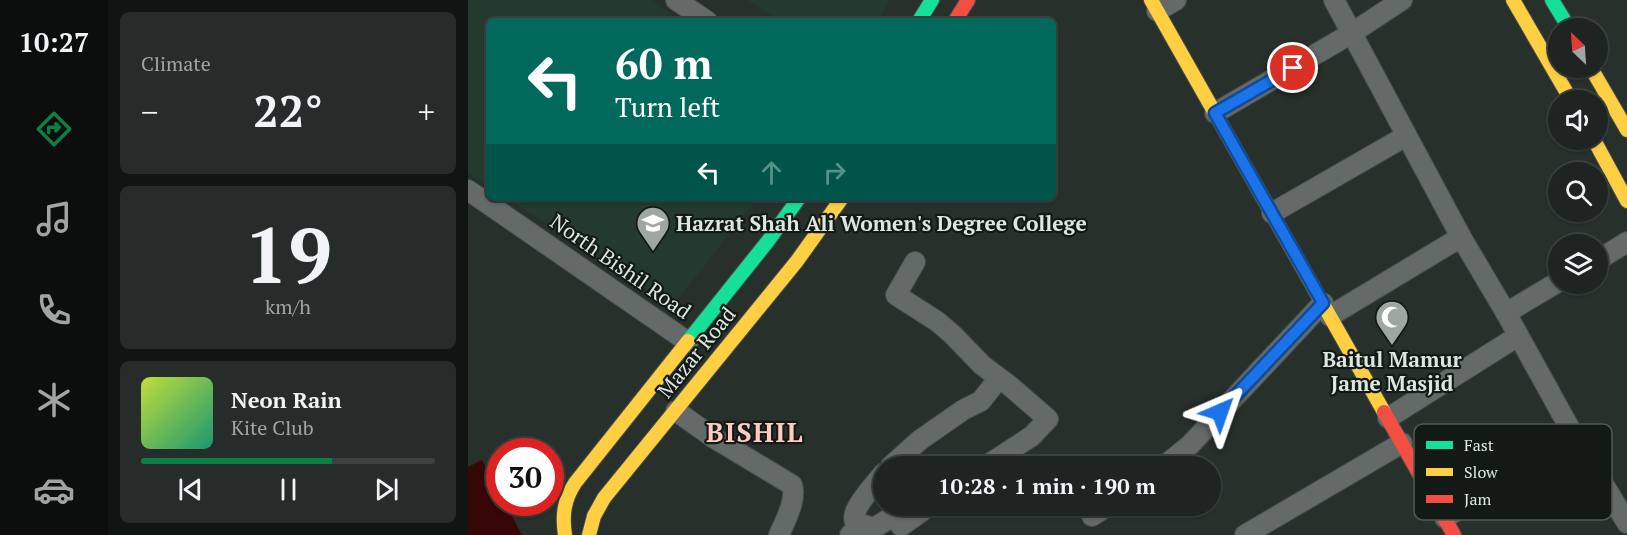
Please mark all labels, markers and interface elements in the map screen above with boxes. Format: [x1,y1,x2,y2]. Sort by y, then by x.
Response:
north arrow [1548,18,1608,78]
map controls [1548,18,1608,294]
text: 10:27 [19,24,89,60]
text: 60 m [615,35,713,91]
icon: left [516,42,594,120]
pin [1267,42,1318,93]
text: Climate [141,50,211,77]
icon: arrive [1276,51,1309,84]
text: 22° [253,80,323,140]
text: Turn left [615,89,720,125]
text: − [141,90,159,133]
text: + [417,90,435,133]
button: sound [1548,90,1608,150]
icon: directions [33,108,75,150]
icon: left [692,156,725,189]
icon: ahead [755,156,788,189]
icon: right [818,156,851,189]
button: search [1548,162,1608,222]
icon: music [33,198,75,240]
text: 19 [244,202,332,305]
school or university icon: Hazrat Shah Ali Women's Degree College [635,205,671,252]
street label: North Bishil Road [545,207,697,325]
place label: Hazrat Shah Ali Women's Degree College [676,209,1087,237]
button: layers [1548,234,1608,294]
icon: phone [33,289,75,331]
text: km/h [265,293,311,320]
mosque icon: Baitul Mamur Jame Masjid [1374,299,1410,346]
street label: Mazar Road [651,300,742,403]
place label: Baitul Mamur Jame Masjid [1322,345,1462,397]
icon: climate [33,379,75,421]
position arrow [1188,380,1252,444]
text: Neon Rain [231,385,342,414]
text: Kite Club [231,414,314,441]
district label: BISHIL [706,414,804,450]
legend [1414,424,1612,520]
text: Fast [1464,434,1494,456]
speed limit sign: 30 [486,438,564,516]
text: Slow [1464,461,1498,483]
icon: car [33,469,75,511]
text: 10:28 · 1 min · 190 m [938,471,1156,500]
icon: previous [174,473,207,506]
icon: pause [272,473,305,506]
icon: next [370,473,403,506]
text: Jam [1464,488,1492,510]

